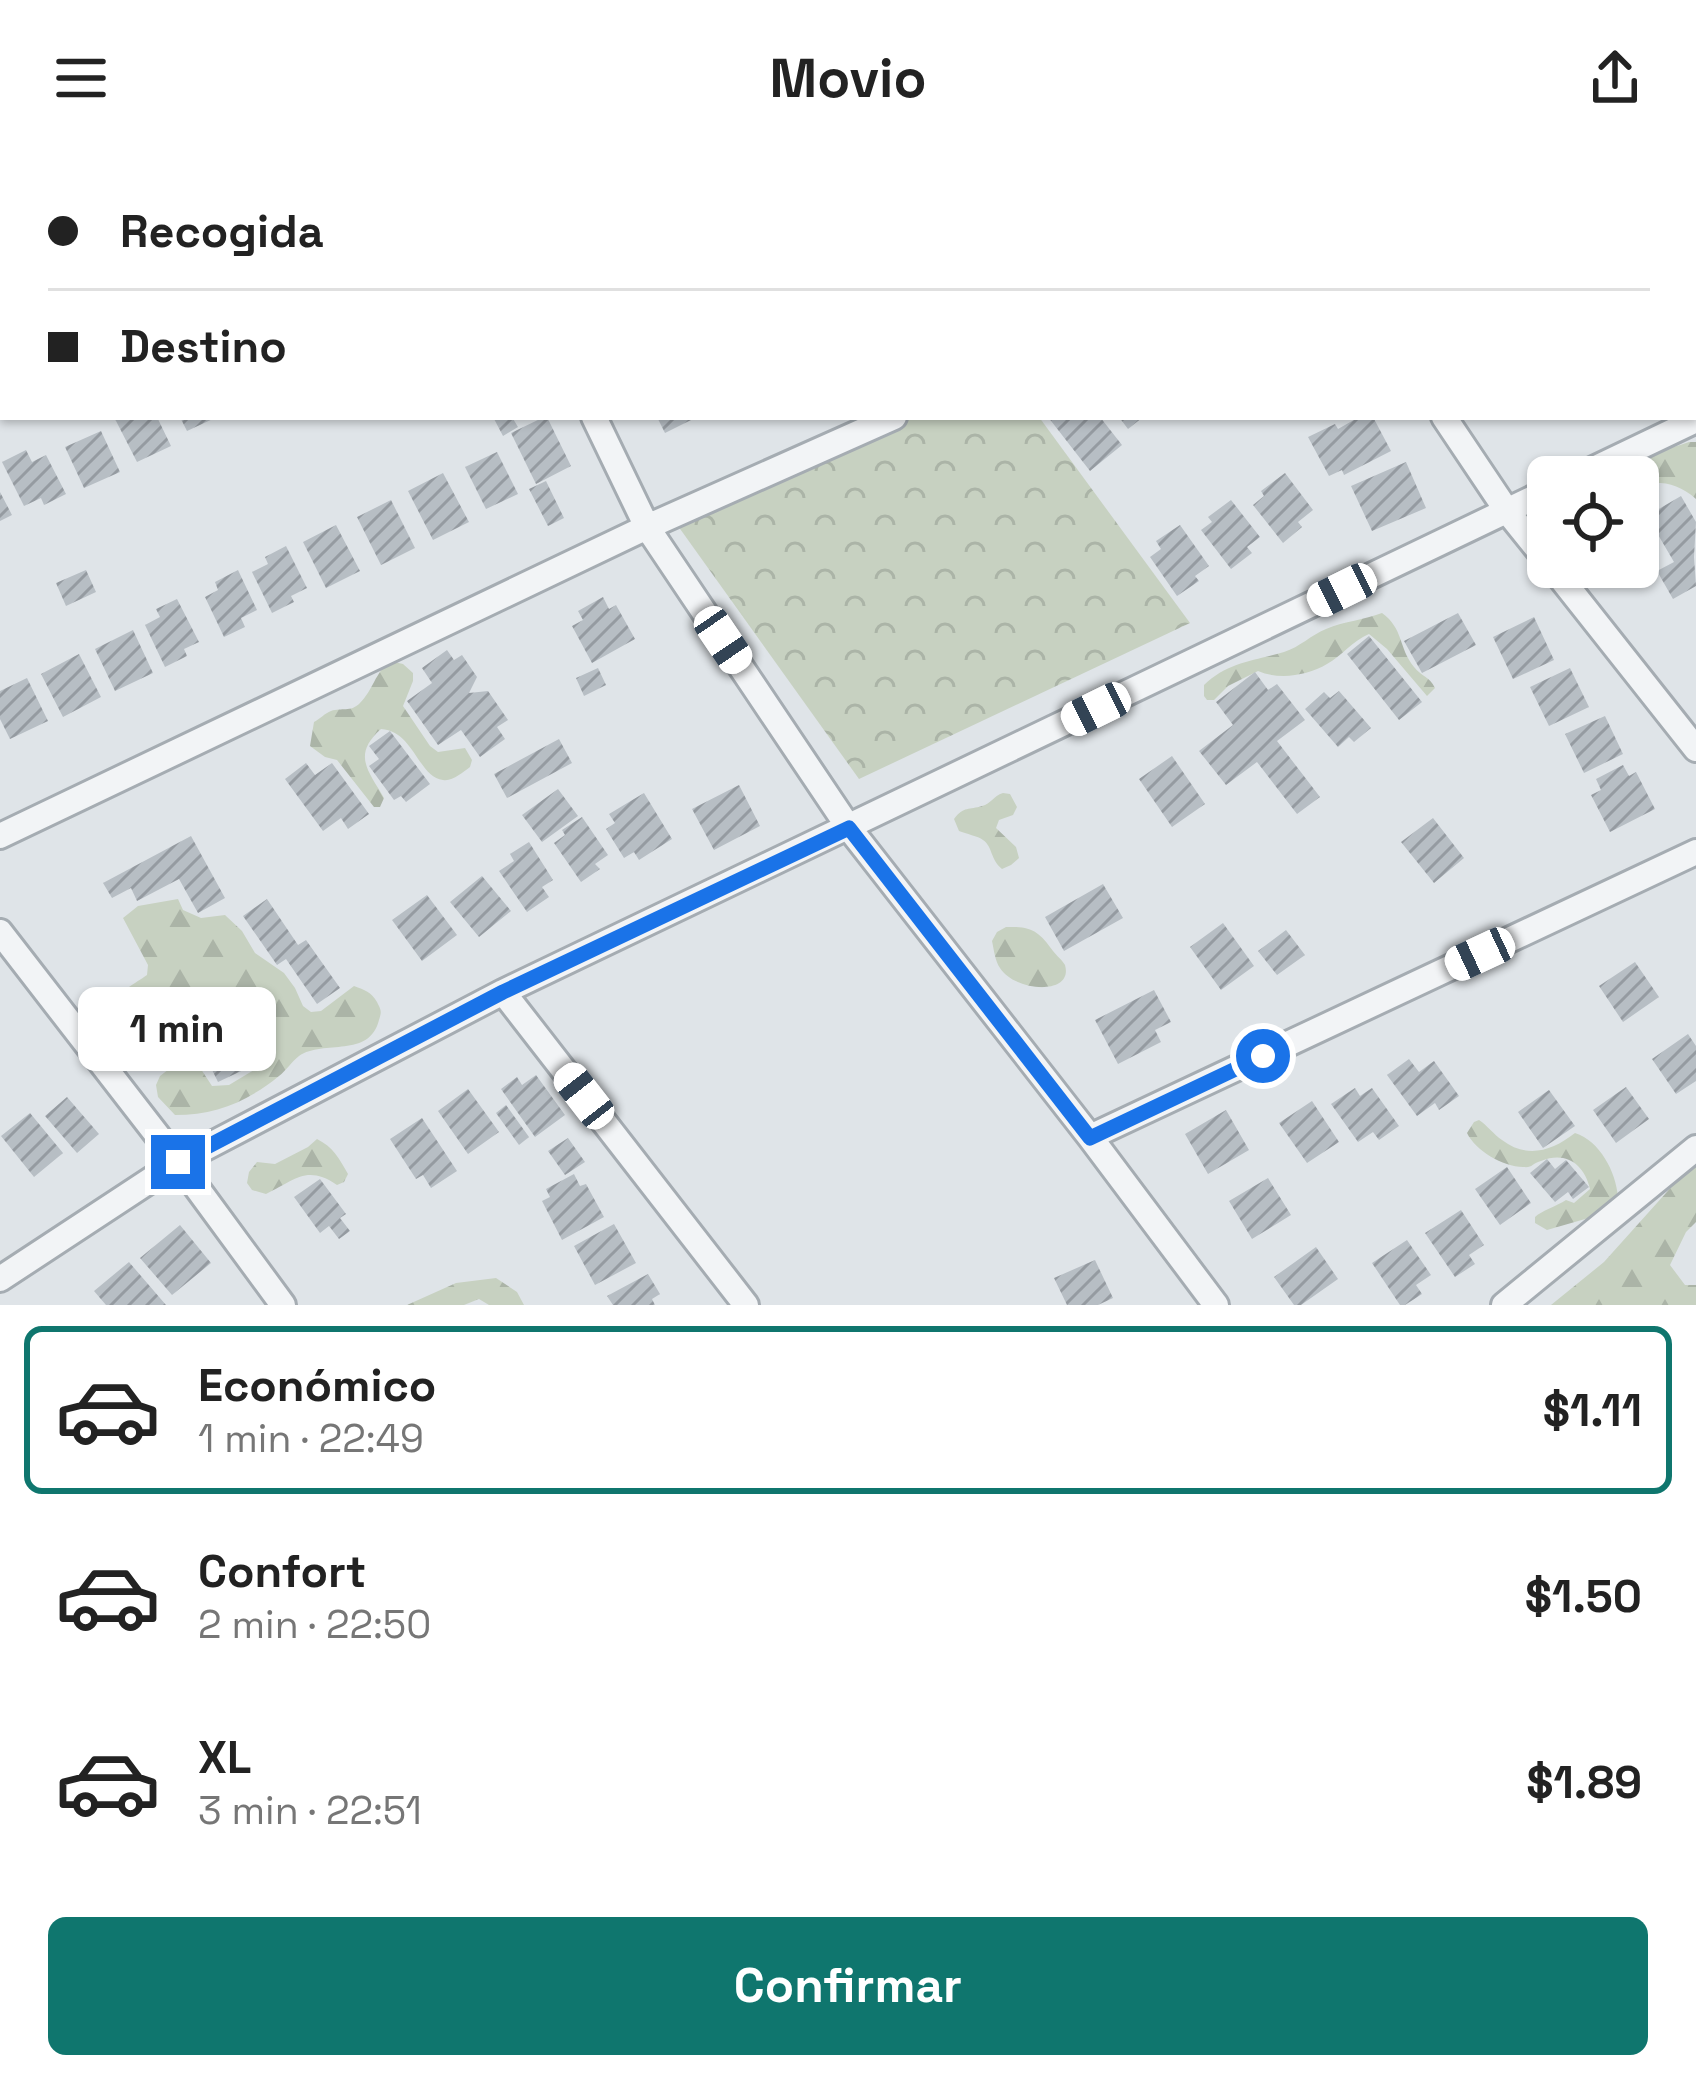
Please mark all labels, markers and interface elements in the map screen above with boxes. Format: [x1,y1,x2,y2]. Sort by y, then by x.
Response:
text: Movio [770,44,926,113]
icon: menu [48,45,114,111]
icon: share [1582,45,1648,111]
text: Recogida [120,203,324,260]
text: Destino [120,318,287,375]
map controls [1527,456,1659,588]
button: locate [1527,456,1659,588]
car [1302,558,1382,622]
car [688,600,758,680]
car [1056,677,1136,741]
car [1440,922,1520,986]
callout: 1 min [79,988,277,1072]
text: 1 min [129,1004,225,1053]
route start [1236,1029,1290,1083]
car [548,1057,620,1135]
route end [151,1135,205,1189]
icon: car [54,1356,162,1464]
text: Económico [198,1357,436,1414]
text: $1.11 [1543,1382,1642,1439]
text: 1 min · 22:49 [198,1414,424,1463]
icon: car [54,1542,162,1650]
text: Confort [198,1543,366,1600]
text: $1.50 [1525,1568,1642,1625]
text: 2 min · 22:50 [198,1600,431,1649]
icon: car [54,1728,162,1836]
text: XL [198,1729,251,1786]
text: $1.89 [1526,1754,1642,1811]
text: 3 min · 22:51 [198,1786,422,1835]
button: Confirmar [48,1917,1648,2055]

